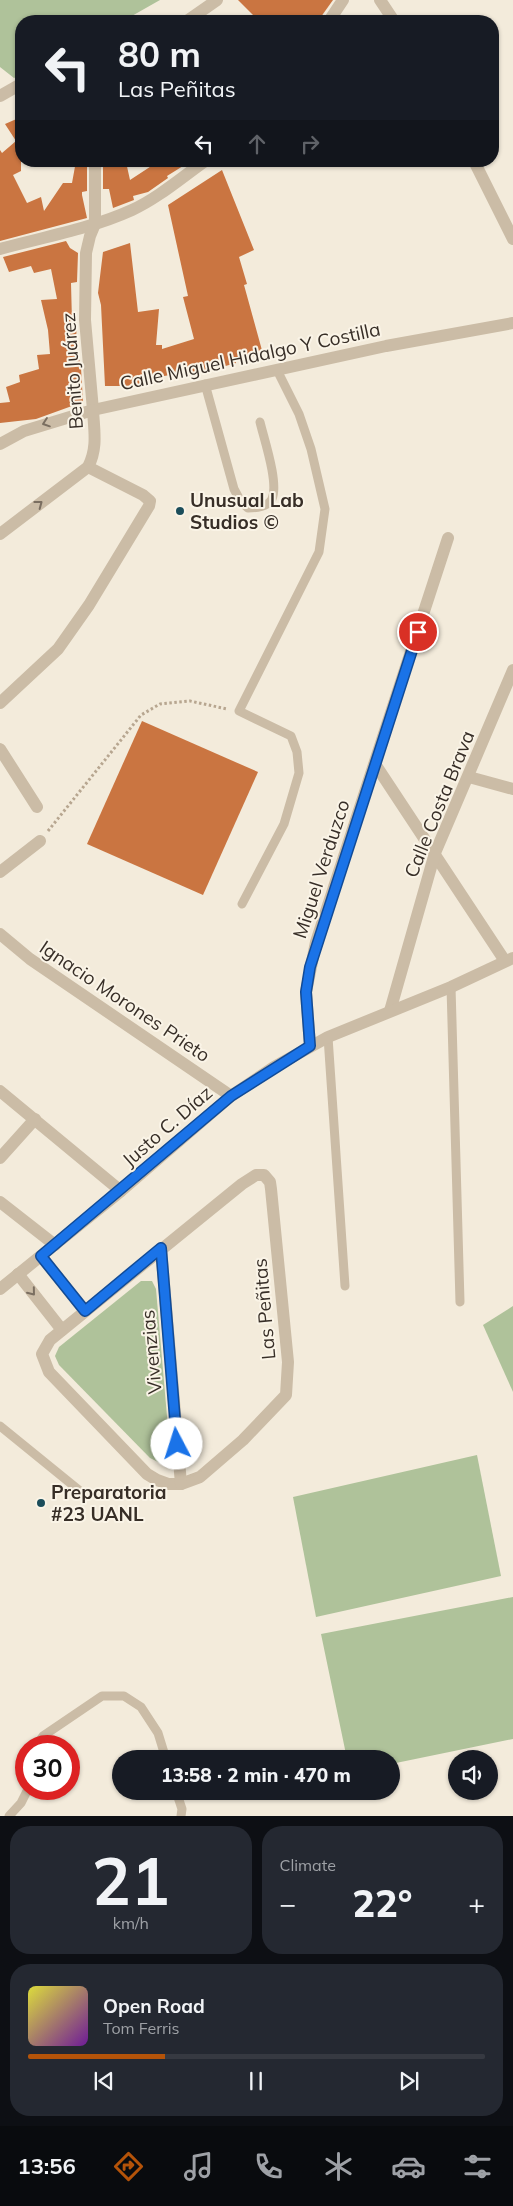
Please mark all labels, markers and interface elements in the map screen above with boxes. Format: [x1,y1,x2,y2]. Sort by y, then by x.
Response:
text: 80 m [118,32,201,76]
icon: left [35,35,100,100]
text: Las Peñitas [118,75,236,103]
icon: left [190,130,218,158]
icon: ahead [243,130,271,158]
icon: right [296,130,324,158]
street label: Benito Juárez [56,312,88,430]
street label: Calle Miguel Hidalgo Y Costilla [118,317,382,395]
one-way arrow [42,417,51,427]
place label: Unusual Lab Studios © [190,488,304,534]
one-way arrow [33,502,42,510]
marker: Unusual Lab Studios © [174,505,186,517]
pin [397,611,439,653]
icon: arrive [404,618,432,646]
street label: Calle Costa Brava [399,727,479,881]
street label: Miguel Verduzco [287,797,355,941]
street label: Ignacio Morones Prieto [35,935,215,1067]
street label: Justo C. Díaz [117,1080,217,1172]
street label: Las Peñitas [248,1257,280,1361]
one-way arrow [27,1286,35,1295]
street label: Vivenzias [135,1309,167,1395]
position arrow [150,1417,202,1469]
place label: Preparatoria #23 UANL [51,1480,166,1526]
marker: Preparatoria #23 UANL [35,1497,47,1509]
speed limit sign: 30 [15,1735,80,1800]
map controls [448,1750,498,1800]
button: sound [448,1750,498,1800]
text: 13:58 · 2 min · 470 m [161,1763,351,1787]
text: 21 [92,1840,170,1921]
text: Climate [280,1855,336,1875]
text: 22° [352,1879,412,1927]
text: − [280,1886,296,1921]
text: + [468,1886,485,1921]
text: km/h [113,1913,149,1933]
text: Open Road [103,1994,205,2018]
text: Tom Ferris [103,2018,180,2038]
icon: previous [90,2067,118,2095]
icon: pause [242,2067,270,2095]
icon: next [395,2067,423,2095]
icon: directions [111,2149,146,2184]
icon: music [181,2149,216,2184]
icon: phone [251,2149,286,2184]
icon: climate [321,2149,356,2184]
icon: car [391,2149,426,2184]
icon: filters [460,2149,495,2184]
text: 13:56 [17,2152,76,2180]

